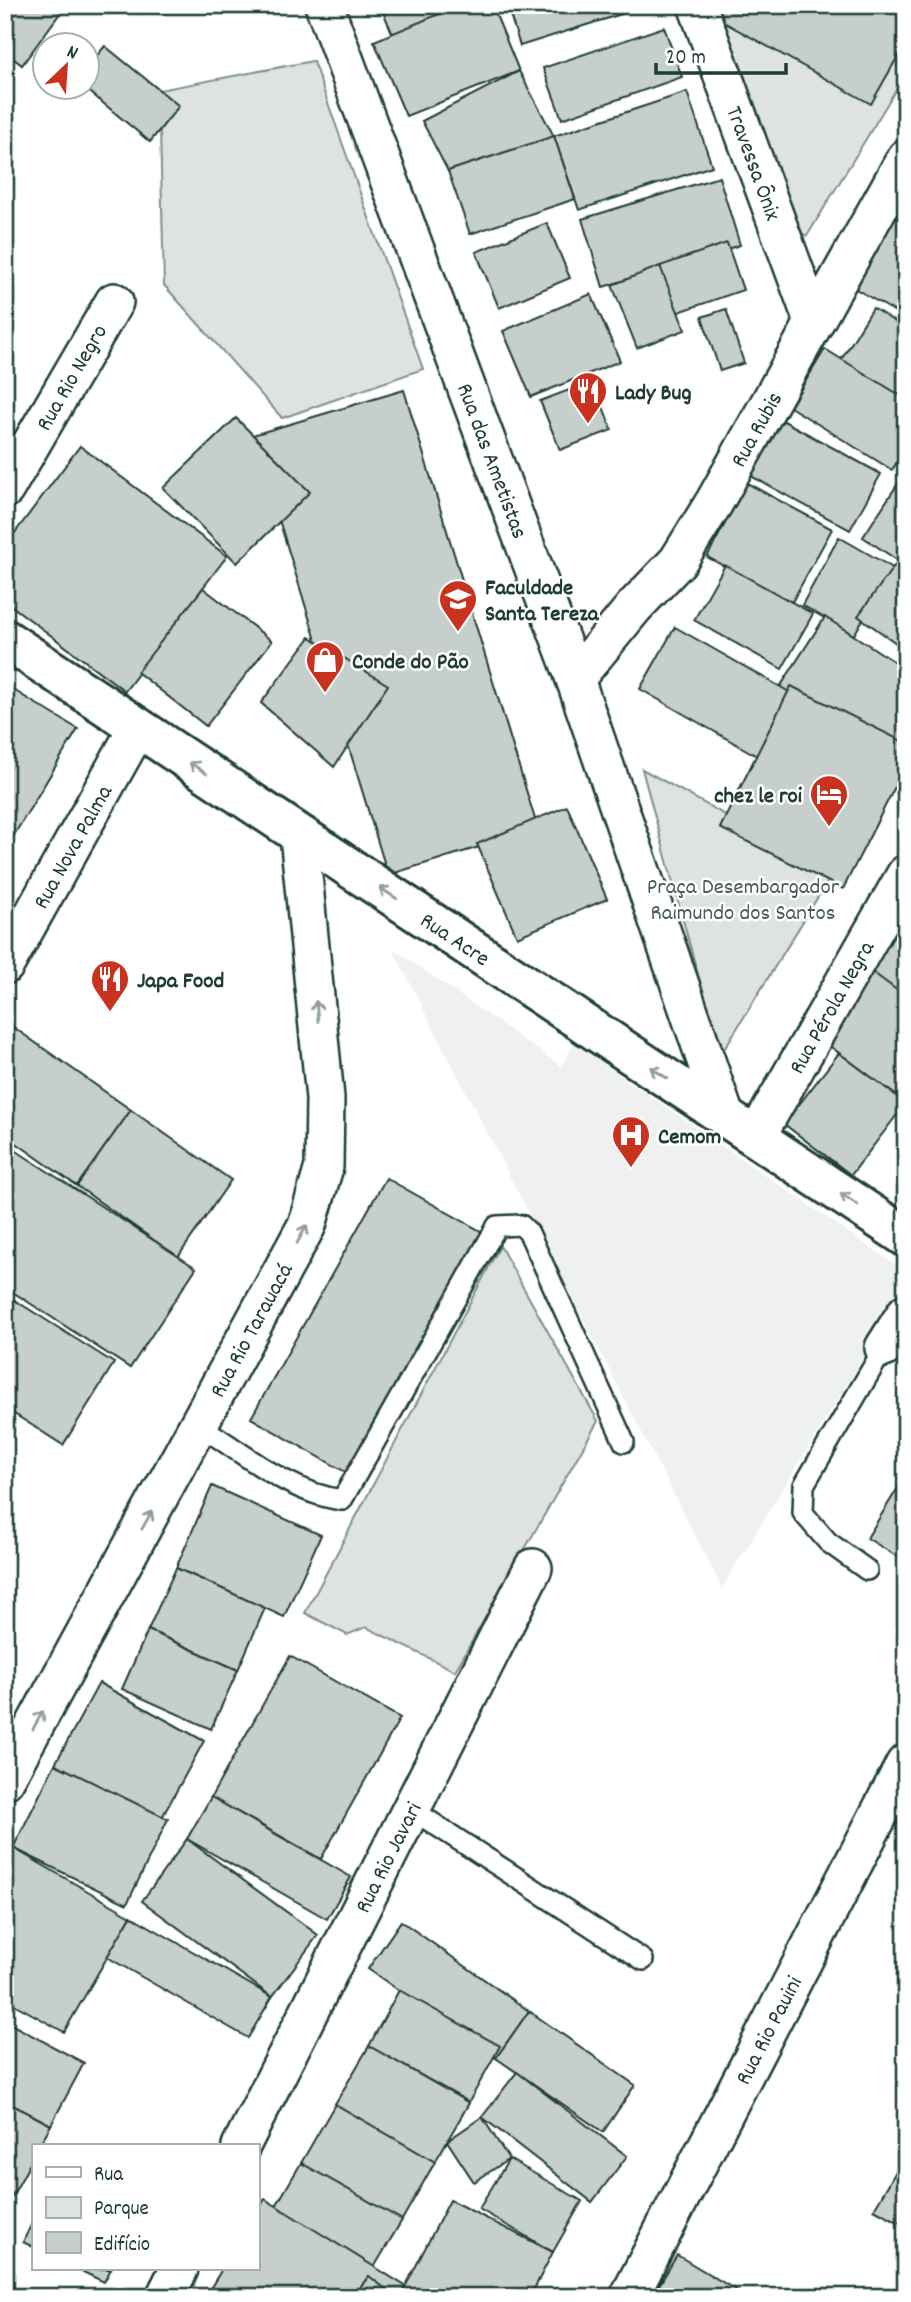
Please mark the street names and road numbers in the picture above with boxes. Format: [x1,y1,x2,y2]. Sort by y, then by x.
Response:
street label: Travessa Ônix [716,102,788,226]
street label: Rua Rio Negro [29,319,118,438]
street label: Rua das Ametistas [446,379,534,544]
street label: Rua Rubis [724,386,793,474]
street label: Rua Nova Palma [26,779,123,916]
street label: Rua Acre [412,906,495,976]
street label: Rua Pérola Negra [782,935,885,1081]
street label: Rua Rio Tarauacá [203,1257,304,1404]
street label: Rua Rio Javari [348,1797,432,1920]
street label: Rua Rio Pauini [729,1971,812,2091]

